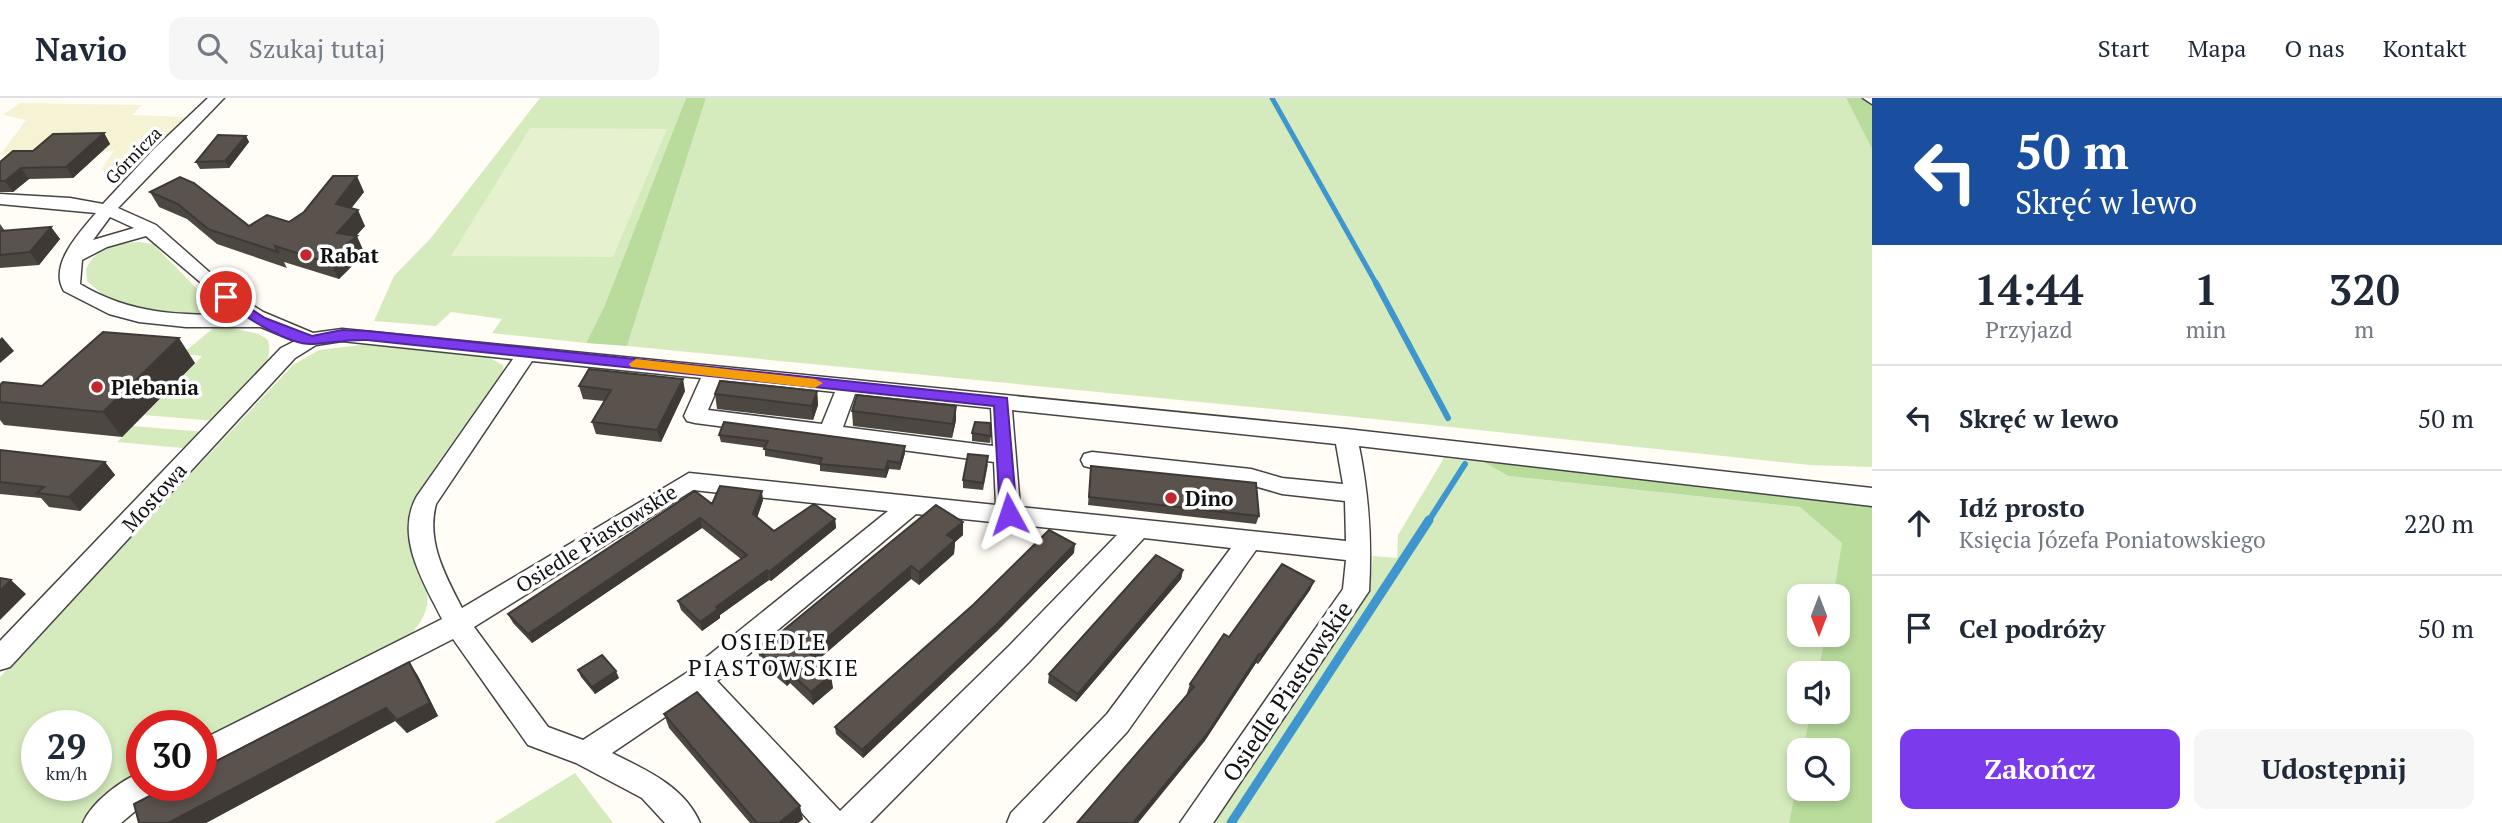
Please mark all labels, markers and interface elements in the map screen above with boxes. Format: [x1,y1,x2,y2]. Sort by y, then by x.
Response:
search box [169,17,659,80]
text: Navio [35,27,127,70]
icon: search [193,29,231,67]
text: Szukaj tutaj [249,31,385,65]
text: Start [2098,32,2150,64]
text: Mapa [2188,32,2246,64]
text: O nas [2284,32,2345,64]
text: Kontakt [2383,32,2467,64]
text: 50 m [2015,118,2129,183]
street label: Górnicza [100,121,166,189]
icon: left [1900,126,1991,217]
text: Skręć w lewo [2015,181,2197,223]
place label: Rabat [320,241,379,269]
marker: Rabat [298,247,314,263]
text: 14:44 [1974,261,2084,317]
text: 1 [2194,261,2218,317]
text: 320 [2329,261,2400,317]
pin [196,267,256,327]
icon: arrive [207,278,245,316]
text: Przyjazd [1985,314,2073,345]
text: min [2186,314,2226,345]
text: m [2354,314,2374,345]
place label: Plebania [111,373,199,401]
marker: Plebania [89,379,105,395]
icon: left [1900,399,1938,437]
text: Skręć w lewo [1959,401,2119,435]
text: 50 m [2418,401,2474,435]
street label: Mostowa [116,456,193,538]
street label: Osiedle Piastowskie [510,477,682,599]
position arrow [972,477,1046,551]
place label: Dino [1185,484,1233,512]
marker: Dino [1163,490,1179,506]
text: Idź prosto [1959,490,2085,524]
icon: ahead [1900,504,1938,542]
text: 220 m [2404,506,2474,540]
text: Księcia Józefa Poniatowskiego [1959,524,2266,555]
north arrow [1787,584,1850,648]
map controls [1787,584,1850,801]
street label: Osiedle Piastowskie [1215,594,1359,788]
icon: arrive [1900,609,1938,647]
text: Cel podróży [1959,611,2105,645]
text: 50 m [2418,611,2474,645]
district label: OSIEDLE PIASTOWSKIE [688,626,860,683]
button: sound [1787,661,1850,724]
speed limit sign: 30 [126,710,217,801]
text: 29 [47,723,86,769]
button: Zakończ [1900,729,2180,809]
button: Udostępnij [2194,729,2474,809]
button: search [1787,738,1850,801]
text: km/h [46,761,87,785]

